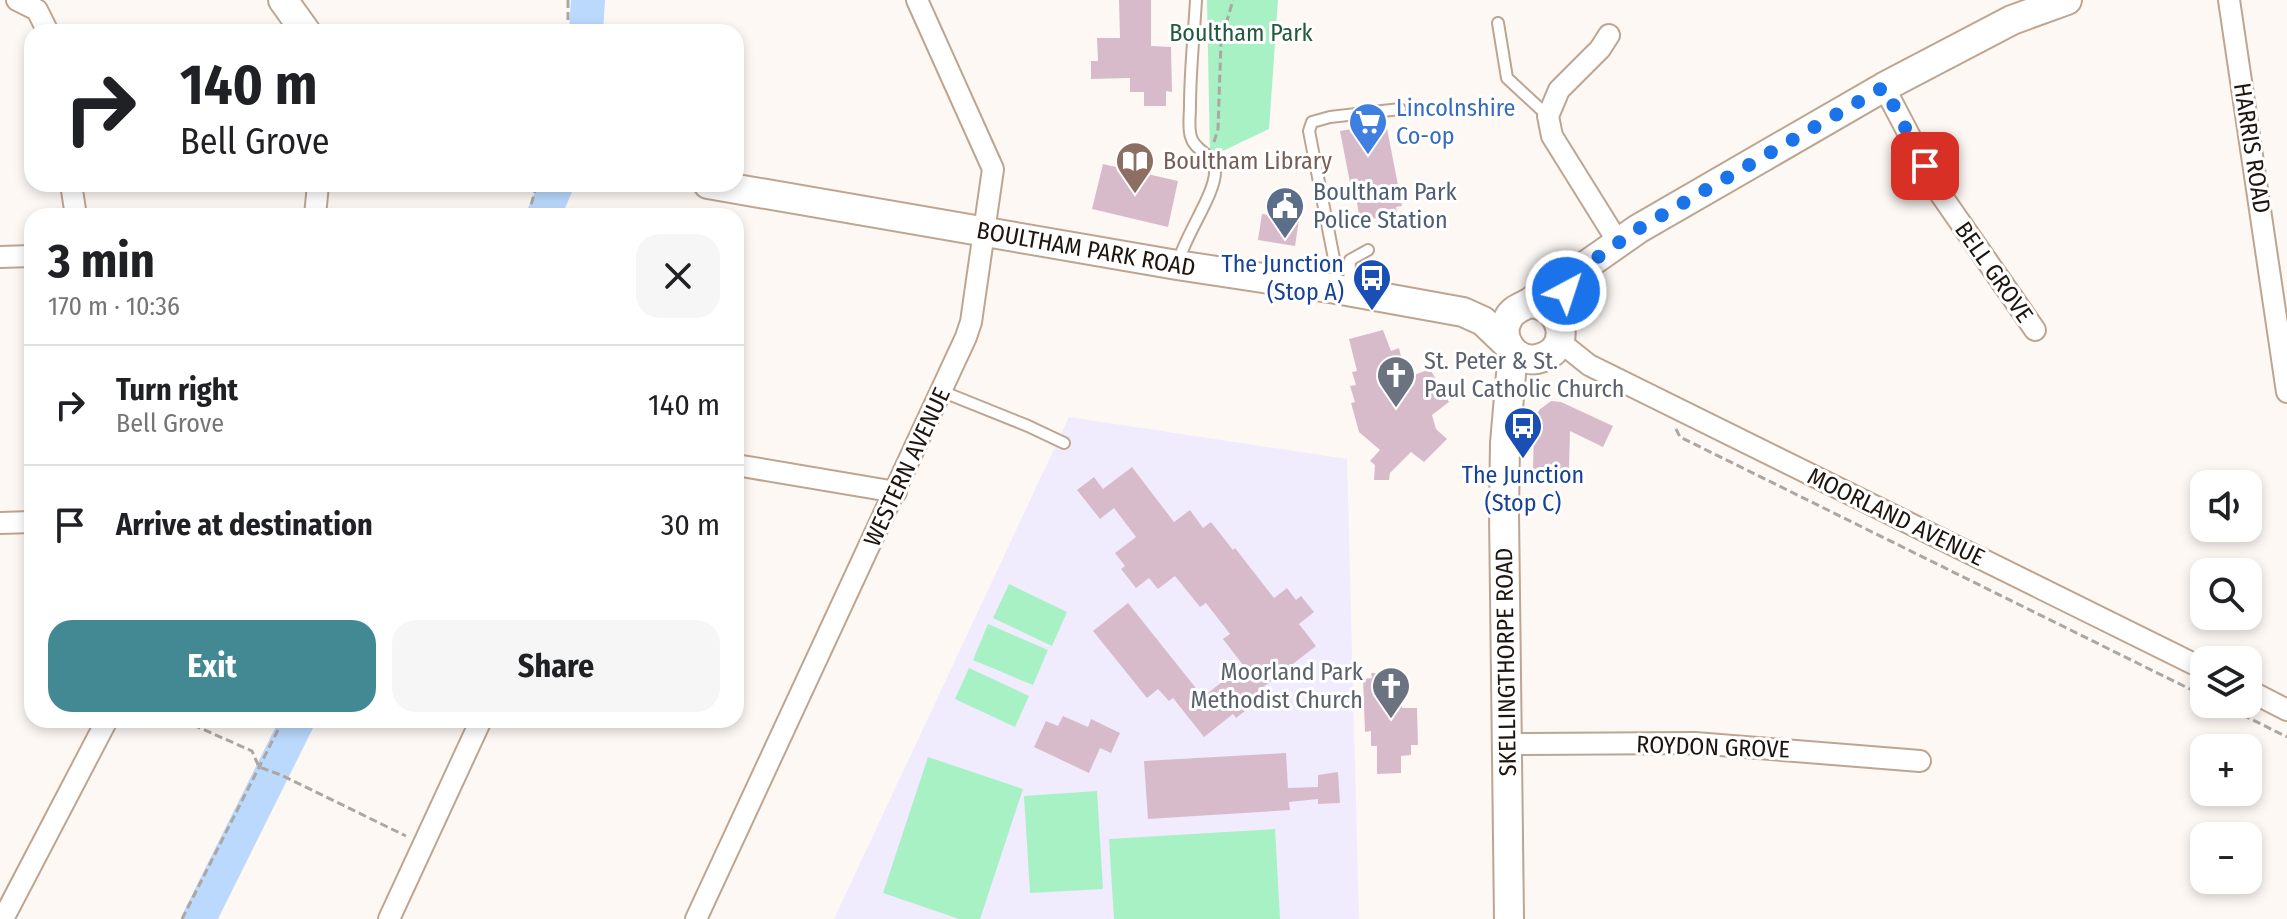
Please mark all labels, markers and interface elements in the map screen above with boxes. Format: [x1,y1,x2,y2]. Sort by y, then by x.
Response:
park label: Boultham Park [1169,19,1314,47]
text: 140 m [180,52,317,119]
icon: right [48,56,152,160]
street label: HARRIS ROAD [2228,81,2276,215]
place label: Lincolnshire Co-op [1396,94,1515,150]
supermarket icon: Lincolnshire Co-op [1347,101,1389,156]
text: Bell Grove [180,120,330,164]
pin [1891,132,1959,200]
library icon: Boultham Library [1114,140,1156,195]
icon: arrive [1903,144,1947,188]
place label: Boultham Library [1163,147,1332,175]
place label: Boultham Park Police Station [1313,178,1457,234]
public building icon: Boultham Park Police Station [1264,185,1306,240]
street label: BOULTHAM PARK ROAD [975,216,1197,282]
street label: BELL GROVE [1949,216,2039,328]
text: 3 min [48,232,155,290]
button: close [636,234,720,318]
position arrow [1524,249,1608,333]
place label: The Junction (Stop A) [1222,250,1344,306]
bus stop icon: The Junction (Stop A) [1351,257,1393,312]
text: 170 m · 10:36 [48,291,180,322]
place label: St. Peter & St. Paul Catholic Church [1424,347,1625,403]
church icon: St. Peter & St. Paul Catholic Church [1375,354,1417,409]
text: Turn right [116,372,238,408]
icon: right [48,383,92,427]
street label: WESTERN AVENUE [858,383,956,551]
text: 140 m [648,387,720,423]
bus stop icon: The Junction (Stop C) [1502,405,1544,460]
text: Bell Grove [116,408,224,439]
place label: The Junction (Stop C) [1462,461,1584,517]
street label: MOORLAND AVENUE [1803,462,1989,572]
map controls [2190,470,2262,894]
button: sound [2190,470,2262,542]
icon: arrive [48,503,92,547]
text: Arrive at destination [116,507,373,543]
text: 30 m [661,507,720,543]
street label: SKELLINGTHORPE ROAD [1490,547,1522,777]
button: search [2190,558,2262,630]
button: Exit [48,620,376,712]
button: Share [392,620,720,712]
button: layers [2190,646,2262,718]
place label: Moorland Park Methodist Church [1191,658,1364,714]
church icon: Moorland Park Methodist Church [1370,665,1412,720]
street label: ROYDON GROVE [1636,730,1790,764]
button: + [2190,734,2262,806]
button: − [2190,822,2262,894]

